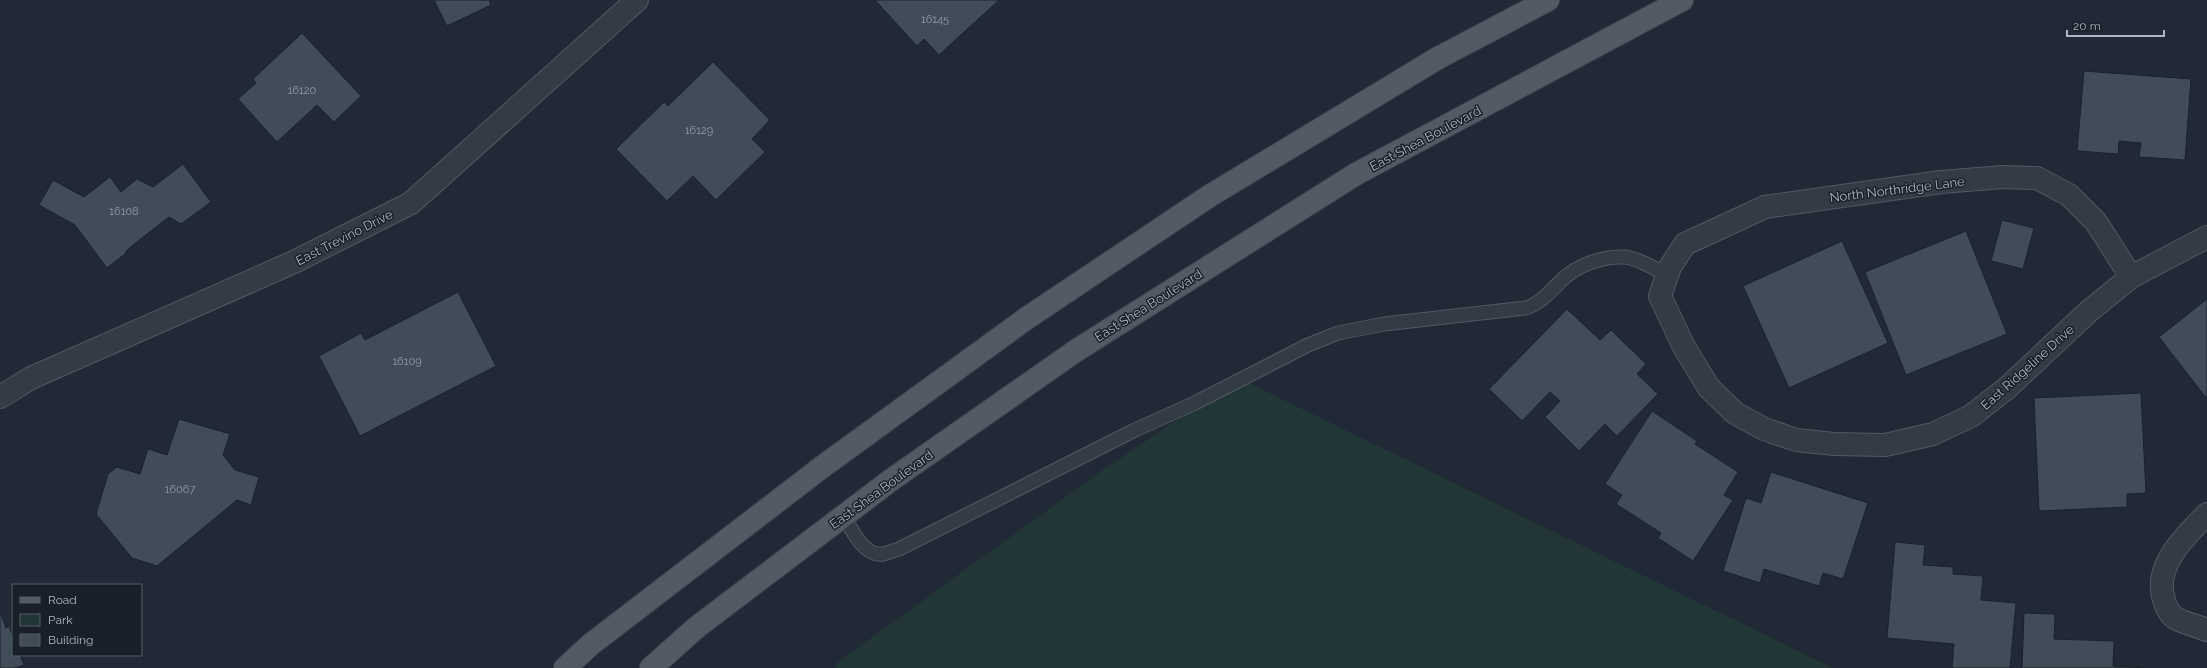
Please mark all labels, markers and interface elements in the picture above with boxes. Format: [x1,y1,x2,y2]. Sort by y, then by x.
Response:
scale bar [2067,12,2164,38]
house number: 16145 [921,13,949,26]
text: 20 m [2073,19,2101,33]
house number: 16120 [288,84,317,97]
street label: East Shea Boulevard [1367,103,1483,174]
house number: 16129 [685,124,713,137]
street label: North Northridge Lane [1829,174,1966,205]
house number: 16108 [109,205,139,218]
street label: East Trevino Drive [293,206,395,268]
street label: East Shea Boulevard [1092,266,1205,345]
street label: East Ridgeline Drive [1978,321,2077,413]
house number: 16109 [392,355,422,368]
street label: East Shea Boulevard [827,447,936,532]
house number: 16067 [165,483,195,496]
legend [12,584,142,656]
text: Road [48,593,77,607]
text: Park [48,613,73,627]
text: Building [48,633,94,647]

